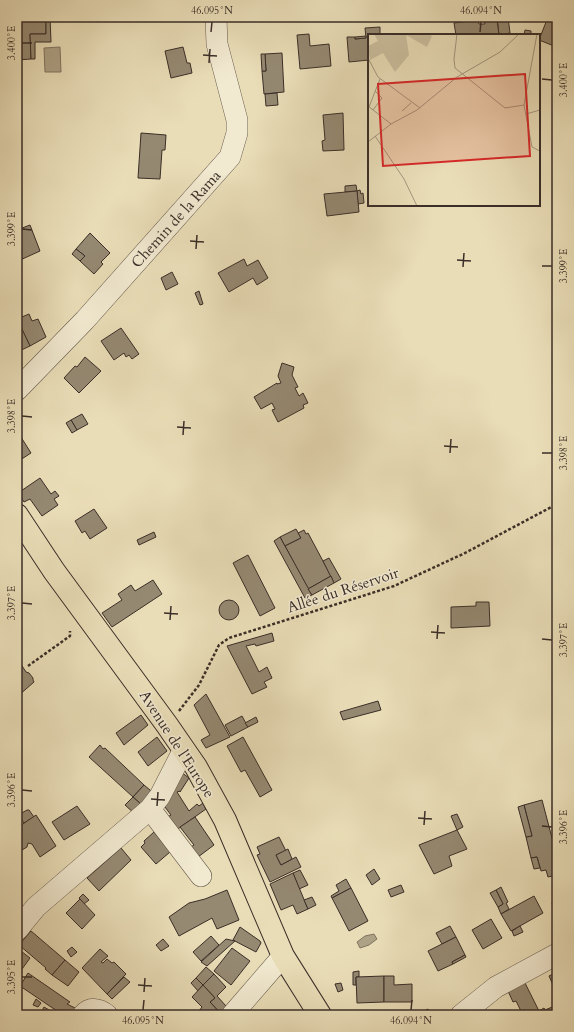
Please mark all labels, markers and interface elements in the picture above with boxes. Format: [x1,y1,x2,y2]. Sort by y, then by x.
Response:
text: 46.095°N [191,4,233,18]
text: 46.094°N [460,4,502,18]
text: 3.400°E [5,26,19,60]
inset map [368,34,540,206]
text: 3.400°E [557,63,571,97]
street label: Chemin de la Rama [127,165,226,272]
text: 3.399°E [5,212,19,246]
text: 3.399°E [557,249,571,283]
text: 3.398°E [5,399,19,433]
text: 3.398°E [557,436,571,470]
street label: Allée du Réservoir [285,562,402,617]
text: 3.397°E [5,586,19,620]
text: 3.397°E [557,623,571,657]
street label: Avenue de l'Europe [135,686,219,802]
text: 3.396°E [5,773,19,807]
text: 3.396°E [557,810,571,844]
text: 3.395°E [5,960,19,994]
text: 46.095°N [122,1014,164,1028]
text: 46.094°N [390,1014,432,1028]

